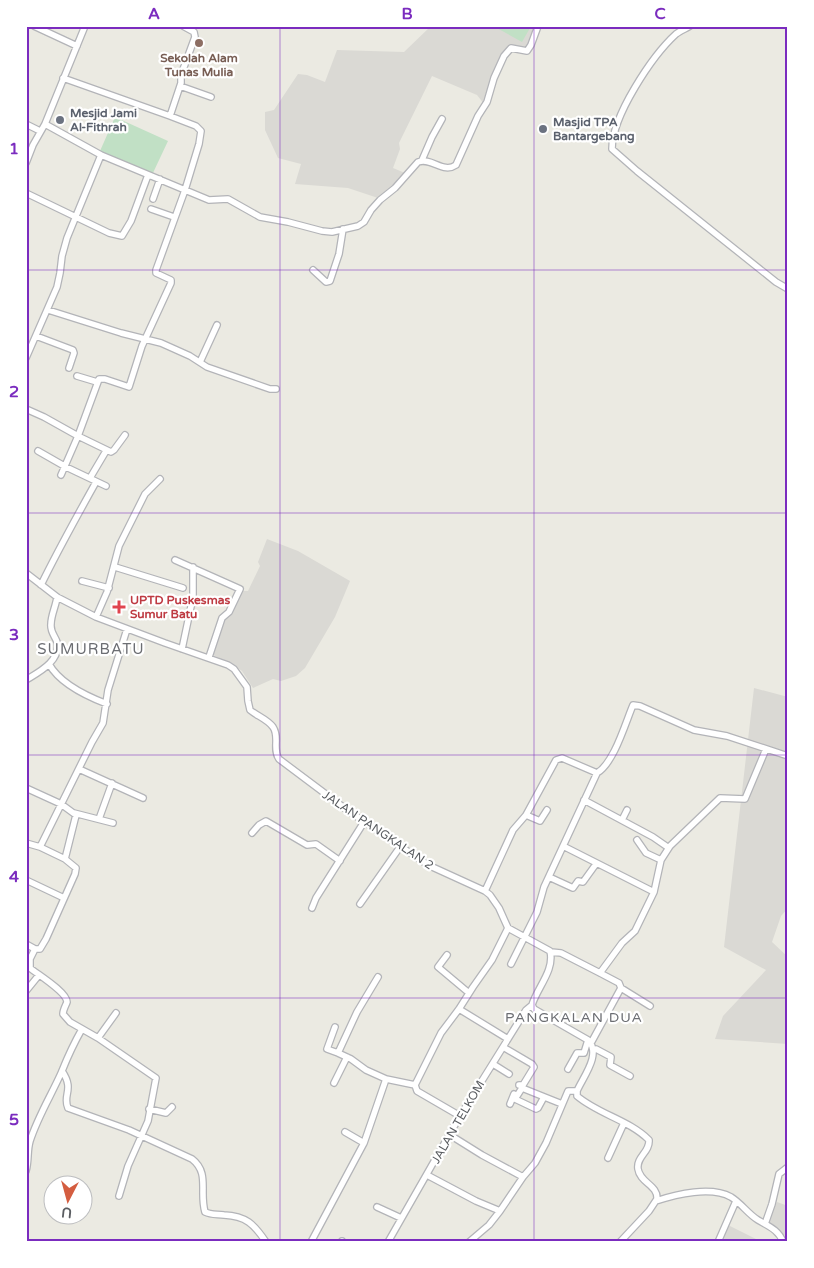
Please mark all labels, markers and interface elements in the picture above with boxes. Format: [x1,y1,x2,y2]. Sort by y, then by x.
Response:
text: A [148,4,160,24]
text: B [401,4,413,24]
text: C [654,4,666,24]
marker: Sekolah Alam Tunas Mulia [193,37,205,49]
place label: Sekolah Alam Tunas Mulia [160,51,238,79]
place label: Mesjid Jami Al-Fithrah [70,106,137,134]
marker: Mesjid Jami Al-Fithrah [54,114,66,126]
place label: Masjid TPA Bantargebang [553,115,635,144]
marker: Masjid TPA Bantargebang [537,123,549,135]
text: 1 [9,139,19,159]
text: 2 [9,382,19,402]
place label: UPTD Puskesmas Sumur Batu [130,593,230,621]
marker: UPTD Puskesmas Sumur Batu [112,600,126,614]
text: 3 [9,625,19,645]
district label: SUMURBATU [37,640,145,658]
street label: JALAN PANGKALAN 2 [320,788,436,872]
text: 4 [9,867,19,887]
district label: PANGKALAN DUA [505,1009,643,1026]
street label: JALAN TELKOM [428,1078,488,1166]
text: 5 [9,1110,19,1130]
north arrow [42,1176,92,1226]
text: U [61,1203,73,1221]

